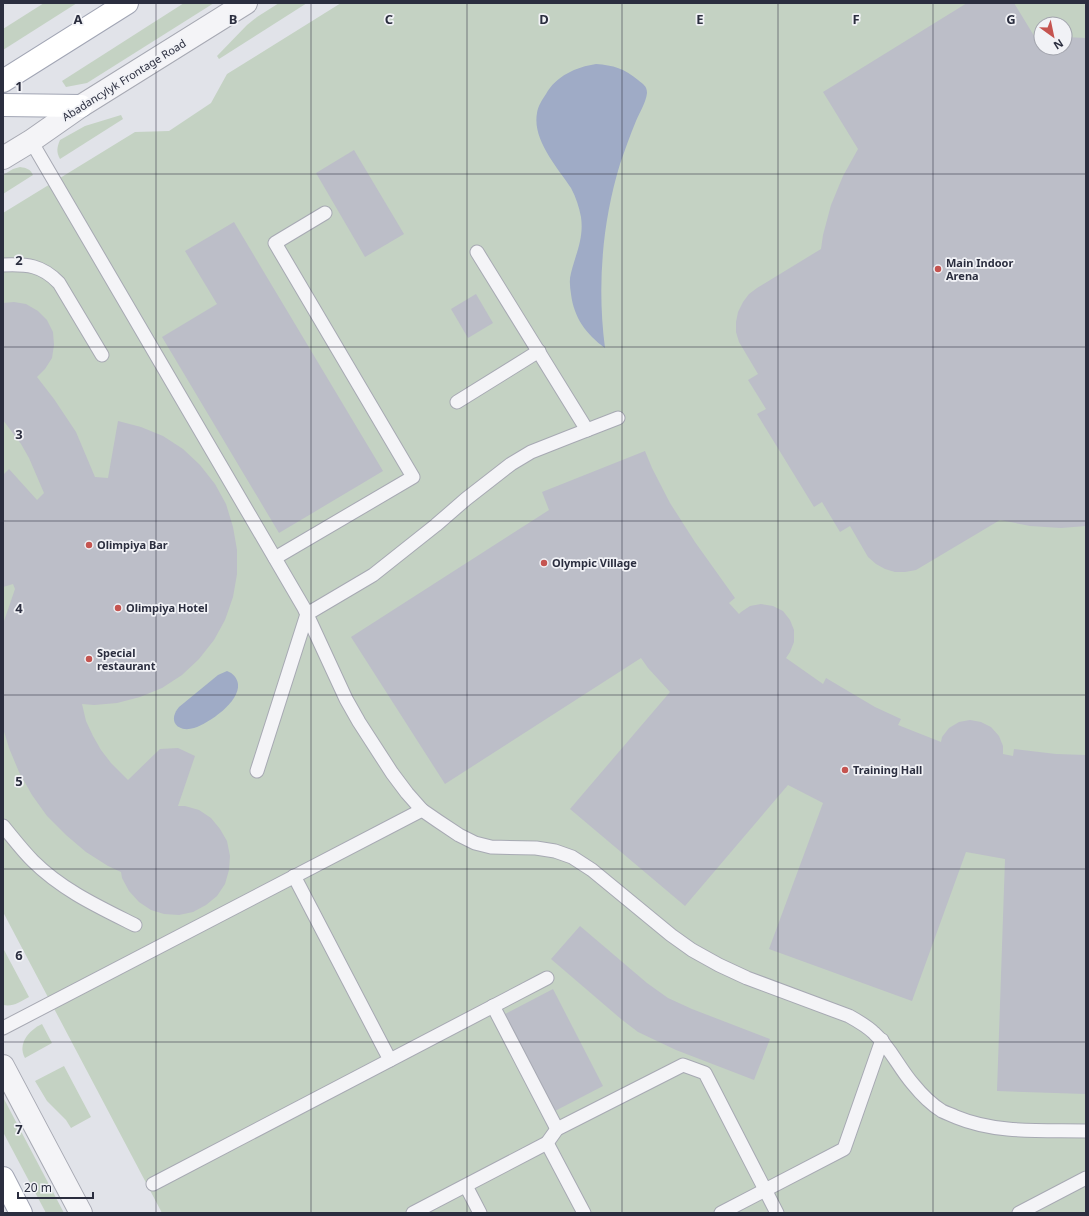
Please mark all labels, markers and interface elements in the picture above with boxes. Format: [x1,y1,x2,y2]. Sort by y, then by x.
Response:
text: A [74,10,83,28]
text: B [229,10,237,28]
text: C [385,10,393,28]
text: D [539,10,549,28]
text: E [696,10,704,28]
text: F [852,10,860,28]
text: G [1006,10,1016,28]
north arrow [1033,16,1073,56]
street label: Abadancylyk Frontage Road [59,35,189,124]
text: N [1051,36,1067,54]
text: 1 [15,77,23,95]
text: 2 [15,251,23,269]
place label: Main Indoor Arena [946,255,1013,283]
marker: Main Indoor Arena [933,264,943,274]
text: 3 [15,425,23,443]
place label: Olimpiya Bar [97,537,168,552]
marker: Olimpiya Bar [84,540,94,550]
place label: Olympic Village [552,555,637,570]
marker: Olympic Village [539,558,549,568]
text: 4 [15,599,23,617]
place label: Olimpiya Hotel [126,600,208,615]
marker: Olimpiya Hotel [113,603,123,613]
place label: Special restaurant [97,645,156,673]
marker: Special restaurant [84,654,94,664]
place label: Training Hall [853,762,922,777]
marker: Training Hall [840,765,850,775]
text: 5 [15,772,23,790]
text: 6 [15,946,23,964]
text: 7 [15,1120,23,1138]
scale bar [18,1174,93,1200]
text: 20 m [24,1179,52,1196]

